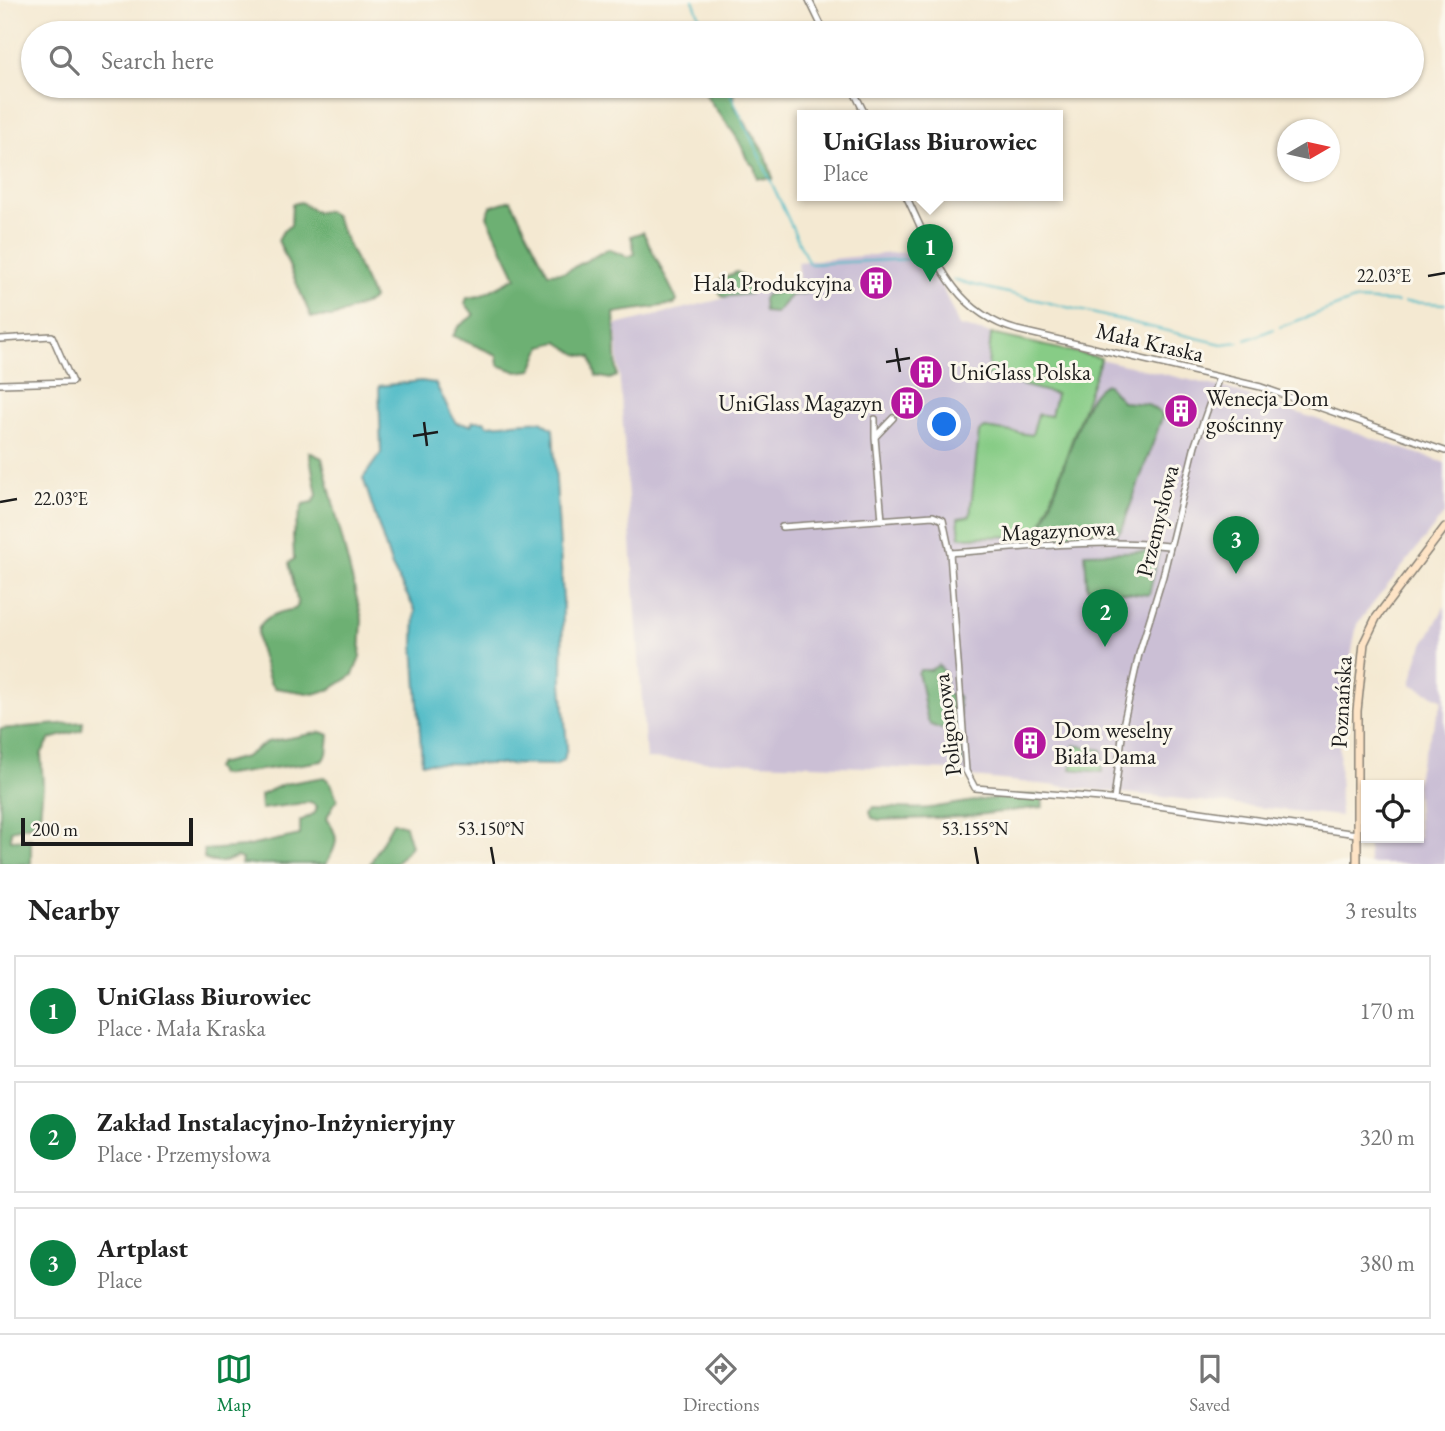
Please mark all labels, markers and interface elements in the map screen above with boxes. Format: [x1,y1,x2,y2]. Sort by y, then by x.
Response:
search box [21,21,1424,98]
icon: search [45,41,83,79]
text: Search here [101,43,214,77]
popup [797,110,1063,201]
north arrow [1277,119,1340,182]
text: UniGlass Biurowiec [823,124,1037,158]
text: Place [823,158,868,188]
pin: 1 [907,224,953,282]
building icon: Hala Produkcyjna [857,264,895,302]
text: 22.03°E [1357,264,1411,287]
place label: Hala Produkcyjna [693,268,853,298]
street label: Mała Kraska [1093,315,1208,369]
building icon: UniGlass Polska [907,353,945,391]
place label: UniGlass Polska [950,357,1092,387]
place label: Wenecja Dom gościnny [1206,383,1329,439]
building icon: UniGlass Magazyn [888,384,926,422]
place label: UniGlass Magazyn [718,388,883,418]
building icon: Wenecja Dom gościnny [1162,392,1200,430]
your location [927,407,961,441]
street label: Przemysłowa [1129,461,1186,580]
text: 22.03°E [34,487,88,510]
street label: Magazynowa [1000,512,1117,548]
pin: 3 [1213,516,1259,574]
pin: 2 [1082,589,1128,647]
street label: Poznańska [1324,654,1358,749]
street label: Poligonowa [926,671,968,778]
place label: Dom weselny Biała Dama [1054,715,1174,771]
building icon: Dom weselny Biała Dama [1011,724,1049,762]
map controls [1361,780,1424,843]
button: locate [1361,780,1424,843]
scale bar [21,815,192,847]
text: 200 m [32,817,78,842]
text: 53.150°N [458,817,525,840]
text: 53.155°N [942,817,1009,840]
text: Nearby [28,890,120,929]
text: 3 results [1345,895,1417,925]
text: UniGlass Biurowiec [97,979,311,1013]
text: 1 [47,996,59,1026]
text: 170 m [1359,996,1415,1026]
text: Place · Mała Kraska [97,1013,266,1043]
text: Zakład Instalacyjno-Inżynieryjny [97,1105,455,1139]
text: 2 [47,1122,59,1152]
text: 320 m [1359,1122,1415,1152]
text: Place · Przemysłowa [97,1139,271,1169]
text: Artplast [97,1231,188,1265]
text: 3 [47,1248,59,1278]
text: 380 m [1359,1248,1415,1278]
text: Place [97,1265,142,1295]
tab: Map [215,1350,253,1417]
tab: Directions [683,1350,759,1417]
tab: Saved [1189,1350,1230,1417]

